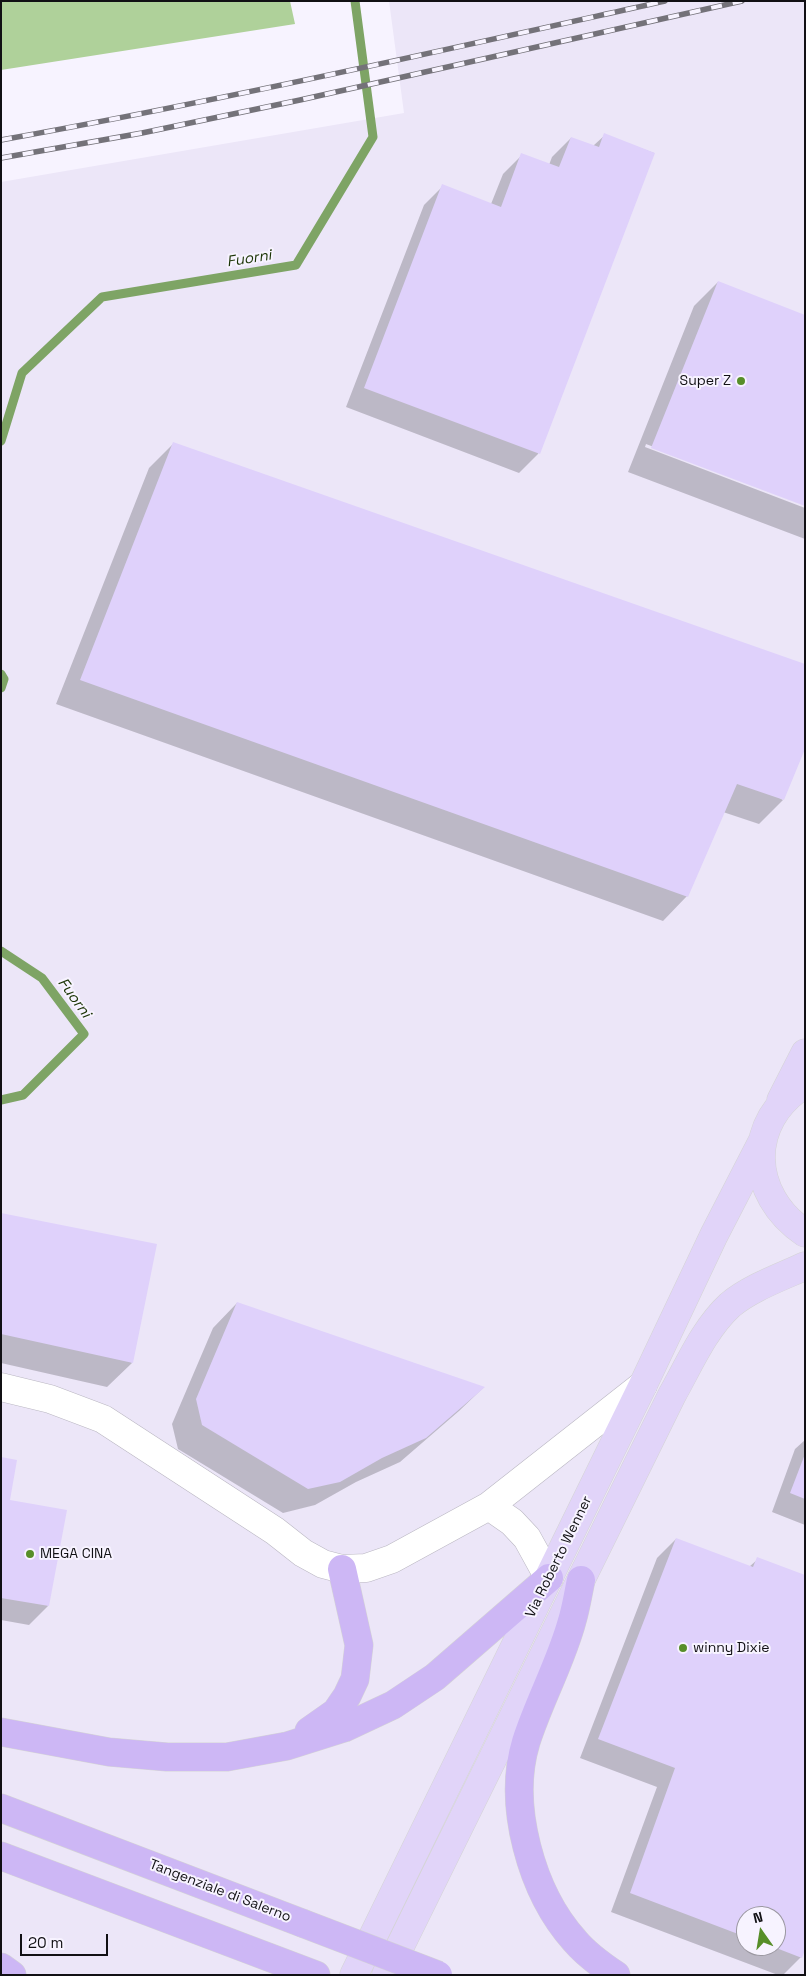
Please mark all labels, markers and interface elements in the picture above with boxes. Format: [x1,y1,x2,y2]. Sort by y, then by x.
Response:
water label: Fuorni [225,247,273,271]
place label: Super Z [680,373,731,389]
marker: Super Z [735,375,747,387]
water label: Fuorni [53,974,95,1022]
street label: Via Roberto Wenner [522,1493,596,1621]
place label: MEGA CINA [40,1546,112,1562]
marker: MEGA CINA [24,1548,36,1560]
place label: winny Dixie [693,1640,770,1656]
marker: winny Dixie [677,1642,689,1654]
street label: Tangenziale di Salerno [147,1856,293,1926]
north arrow [736,1906,786,1956]
text: N [751,1908,764,1927]
scale bar [22,1924,110,1956]
text: 20 m [28,1933,63,1952]

